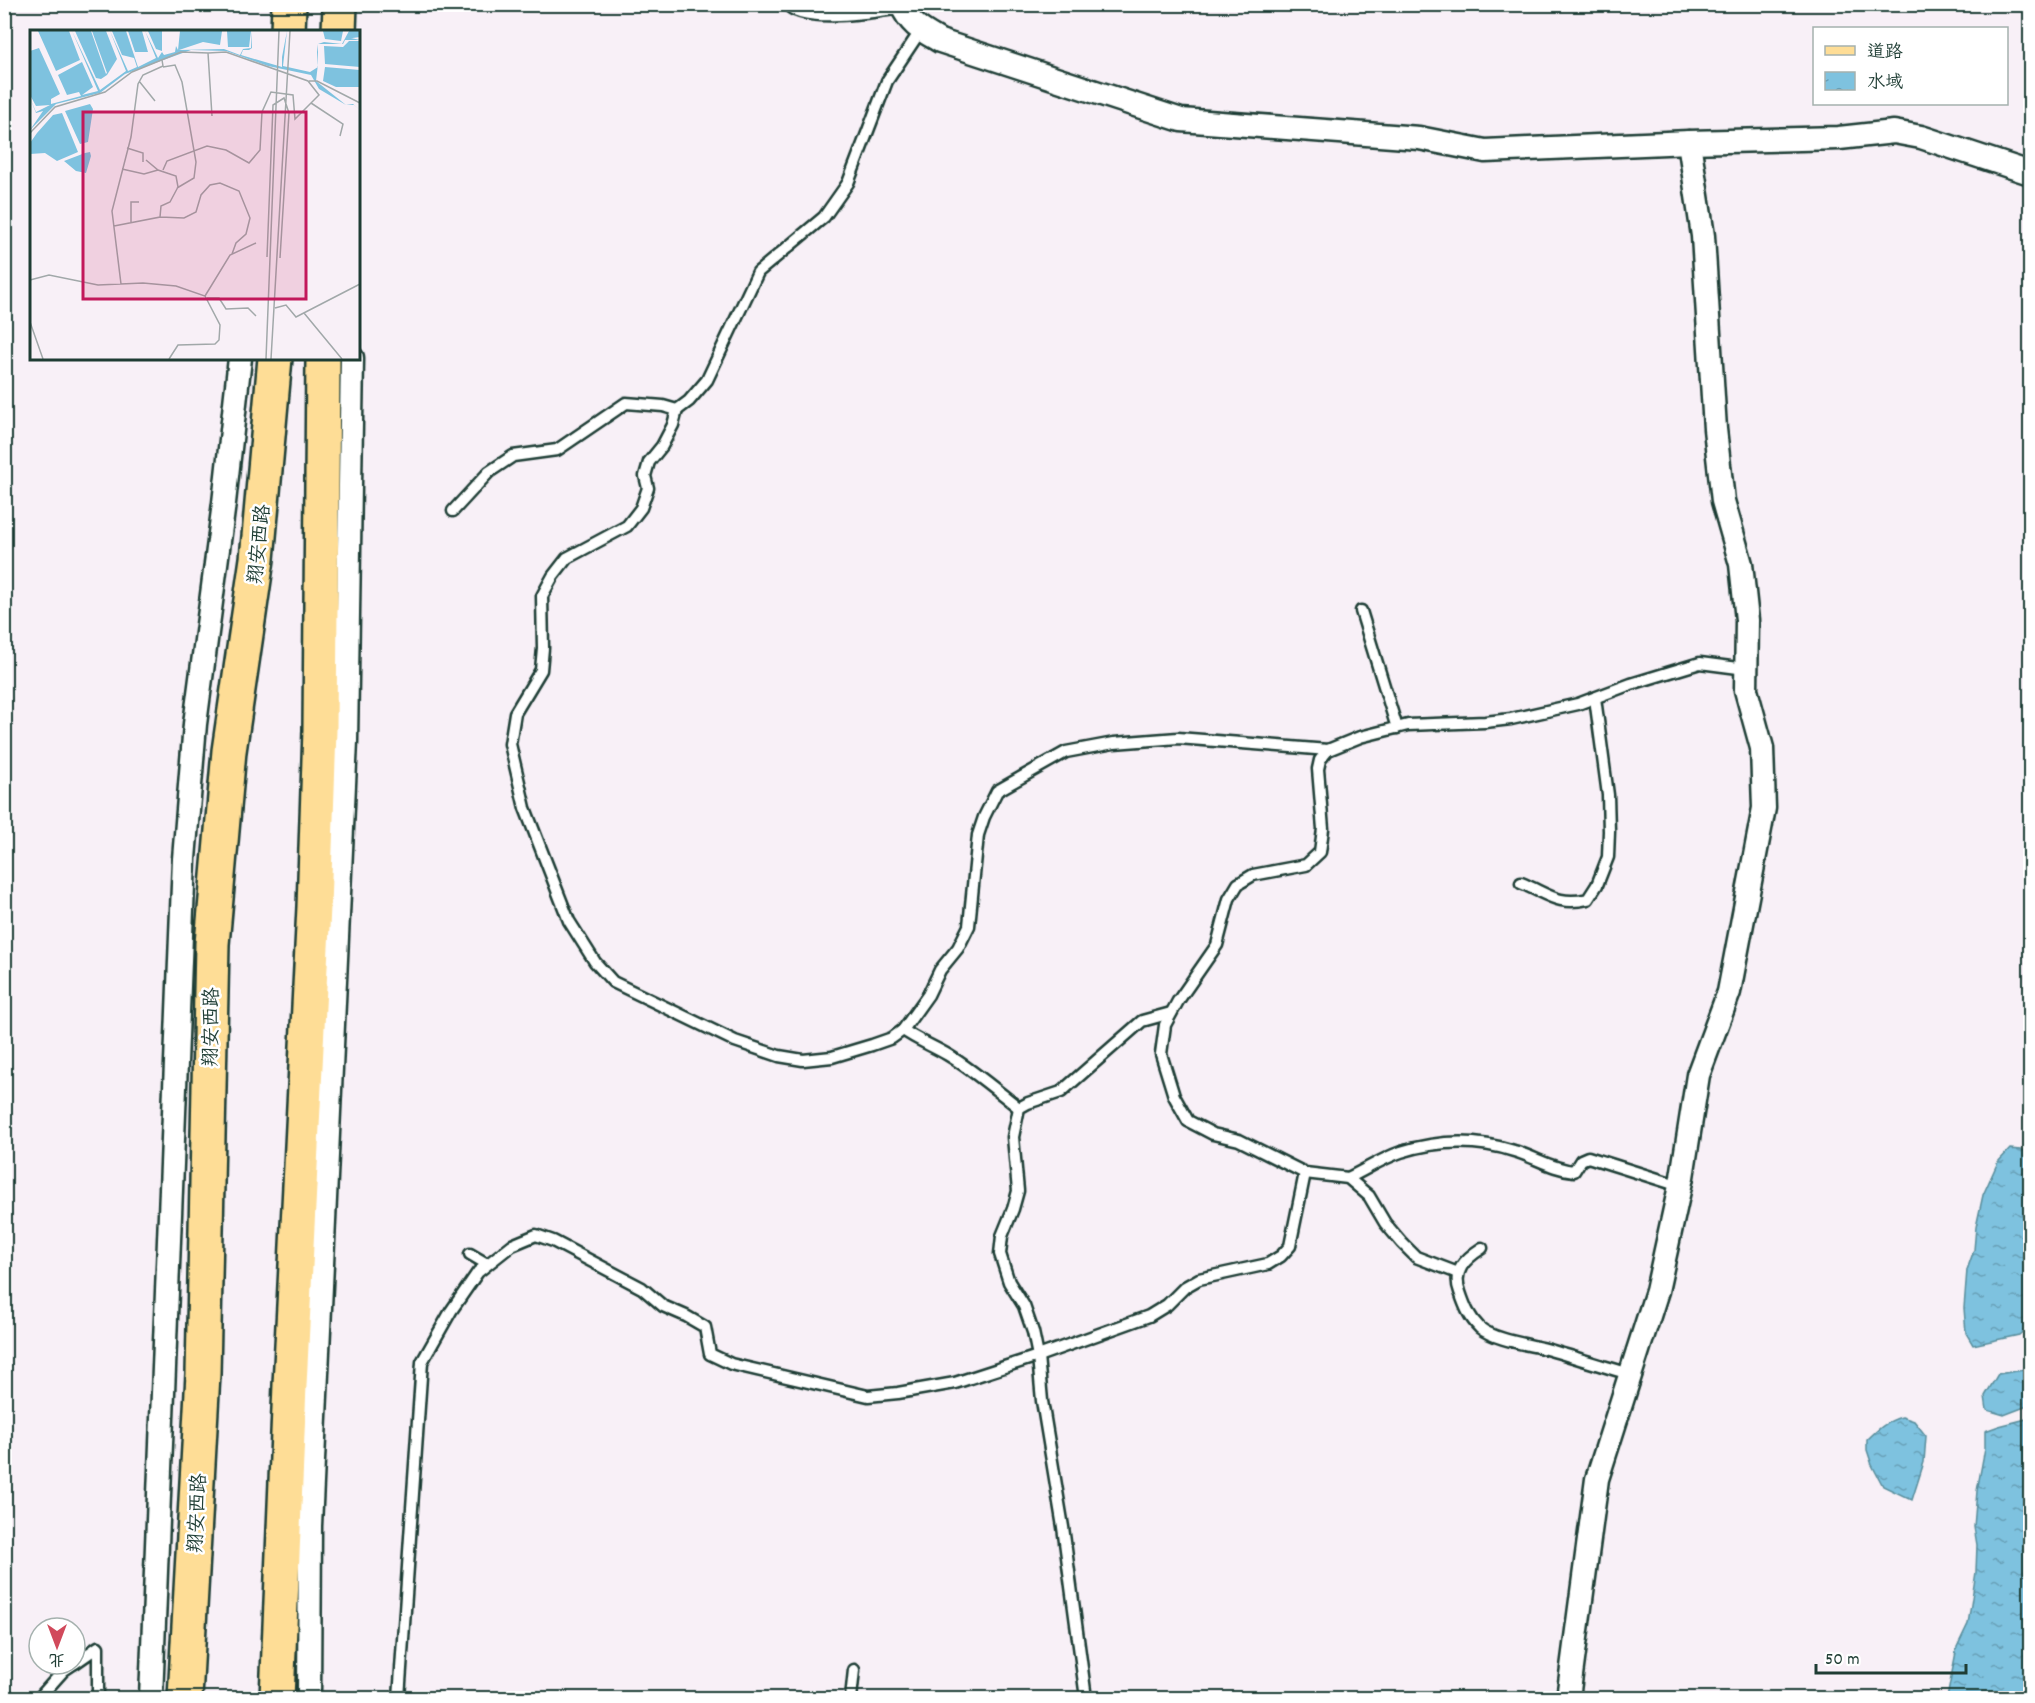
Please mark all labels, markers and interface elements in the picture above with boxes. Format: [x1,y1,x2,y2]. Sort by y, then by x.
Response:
legend [1813,27,2008,105]
inset map [30,30,360,360]
text: 道路 [1867,41,1903,66]
text: 水域 [1867,71,1903,96]
street label: 翔安西路 [243,502,279,586]
street label: 翔安西路 [198,986,228,1067]
street label: 翔安西路 [183,1471,215,1554]
north arrow [27,1616,87,1676]
scale bar [1816,1637,1966,1675]
text: 北 [49,1647,65,1670]
text: 50 m [1825,1648,1860,1673]

